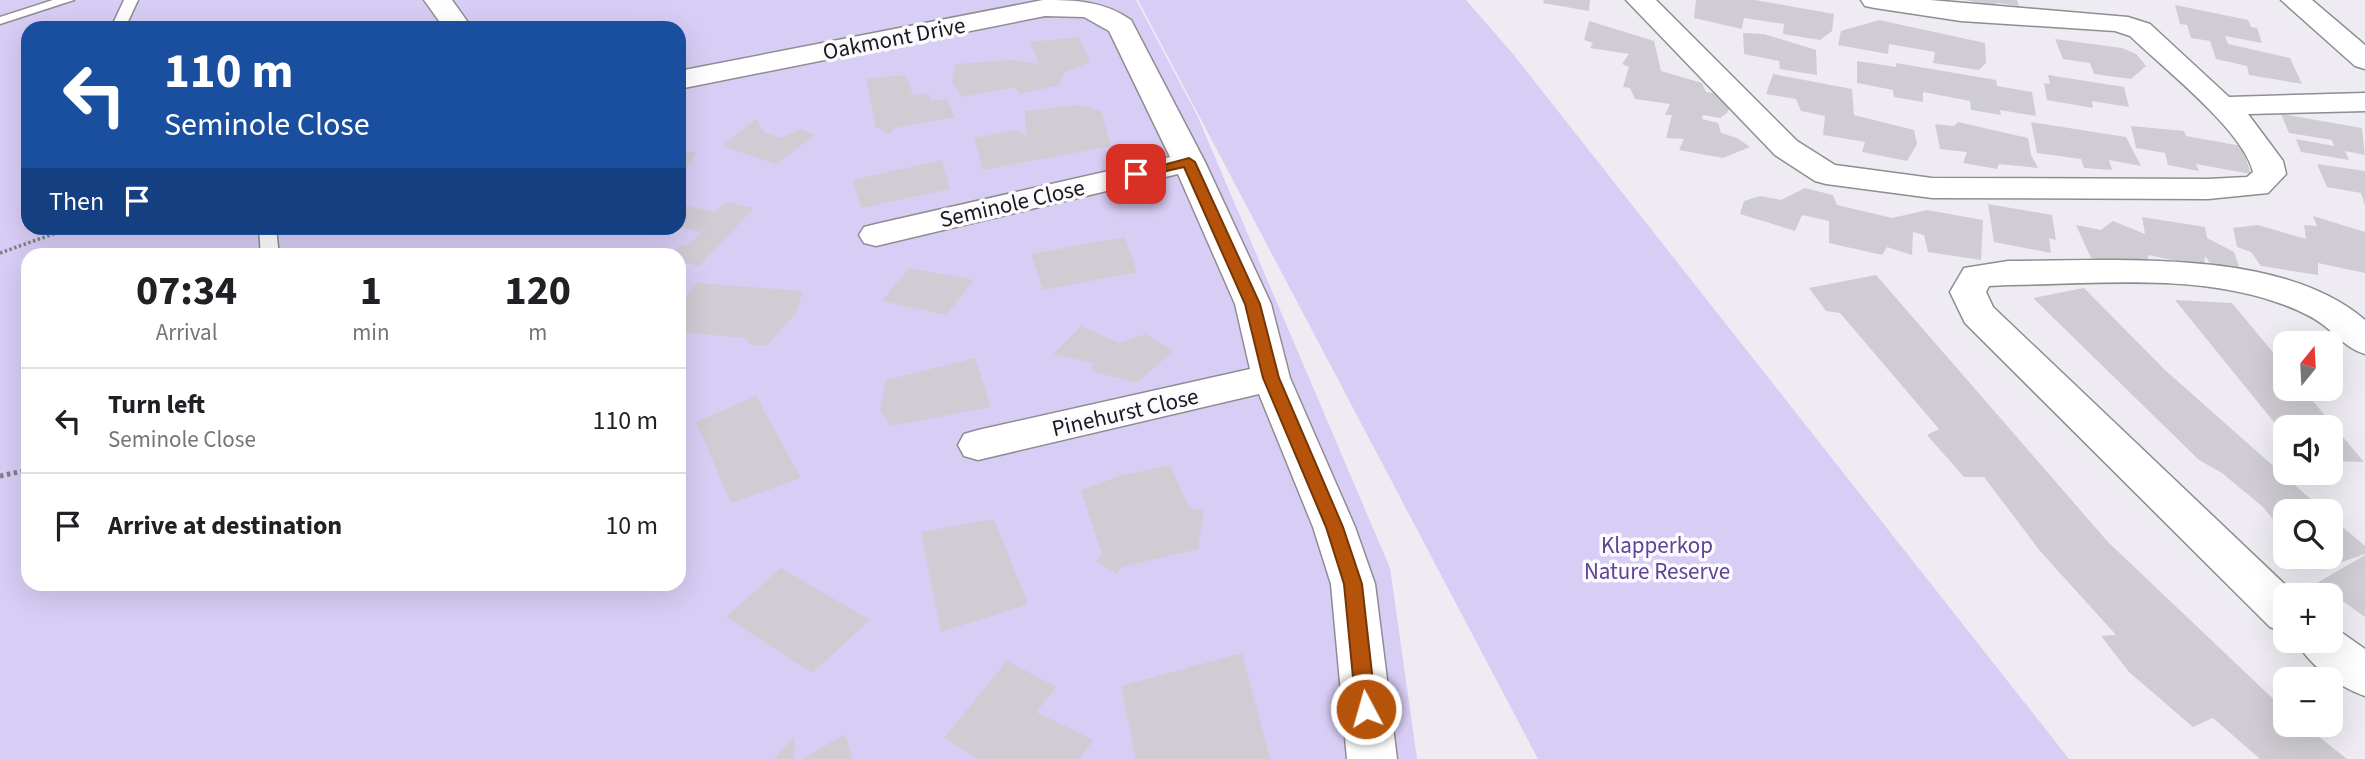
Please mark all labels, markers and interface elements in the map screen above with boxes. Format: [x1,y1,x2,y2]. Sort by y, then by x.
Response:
street label: Oakmont Drive [820,8,968,68]
text: 110 m [164,37,293,107]
icon: left [49,49,140,140]
text: Seminole Close [164,102,370,148]
pin [1106,144,1166,204]
icon: arrive [1117,155,1155,193]
street label: Seminole Close [936,171,1088,236]
icon: arrive [118,182,156,220]
text: Then [49,183,104,220]
text: 07:34 [136,261,237,321]
text: 1 [360,261,382,321]
text: 120 [504,261,571,321]
text: Arrival [156,316,218,349]
text: min [352,316,390,349]
text: m [528,316,547,349]
north arrow [2273,331,2343,401]
map controls [2273,331,2343,737]
street label: Pinehurst Close [1049,380,1202,445]
text: Turn left [108,386,205,423]
icon: left [49,402,87,440]
text: 110 m [592,402,658,439]
button: sound [2273,415,2343,485]
text: Seminole Close [108,423,256,456]
button: search [2273,499,2343,569]
icon: arrive [49,507,87,545]
text: Arrive at destination [108,507,342,544]
text: 10 m [605,507,658,544]
park label: Klapperkop Nature Reserve [1584,529,1730,588]
button: + [2273,583,2343,653]
button: − [2273,667,2343,737]
position arrow [1329,672,1403,746]

